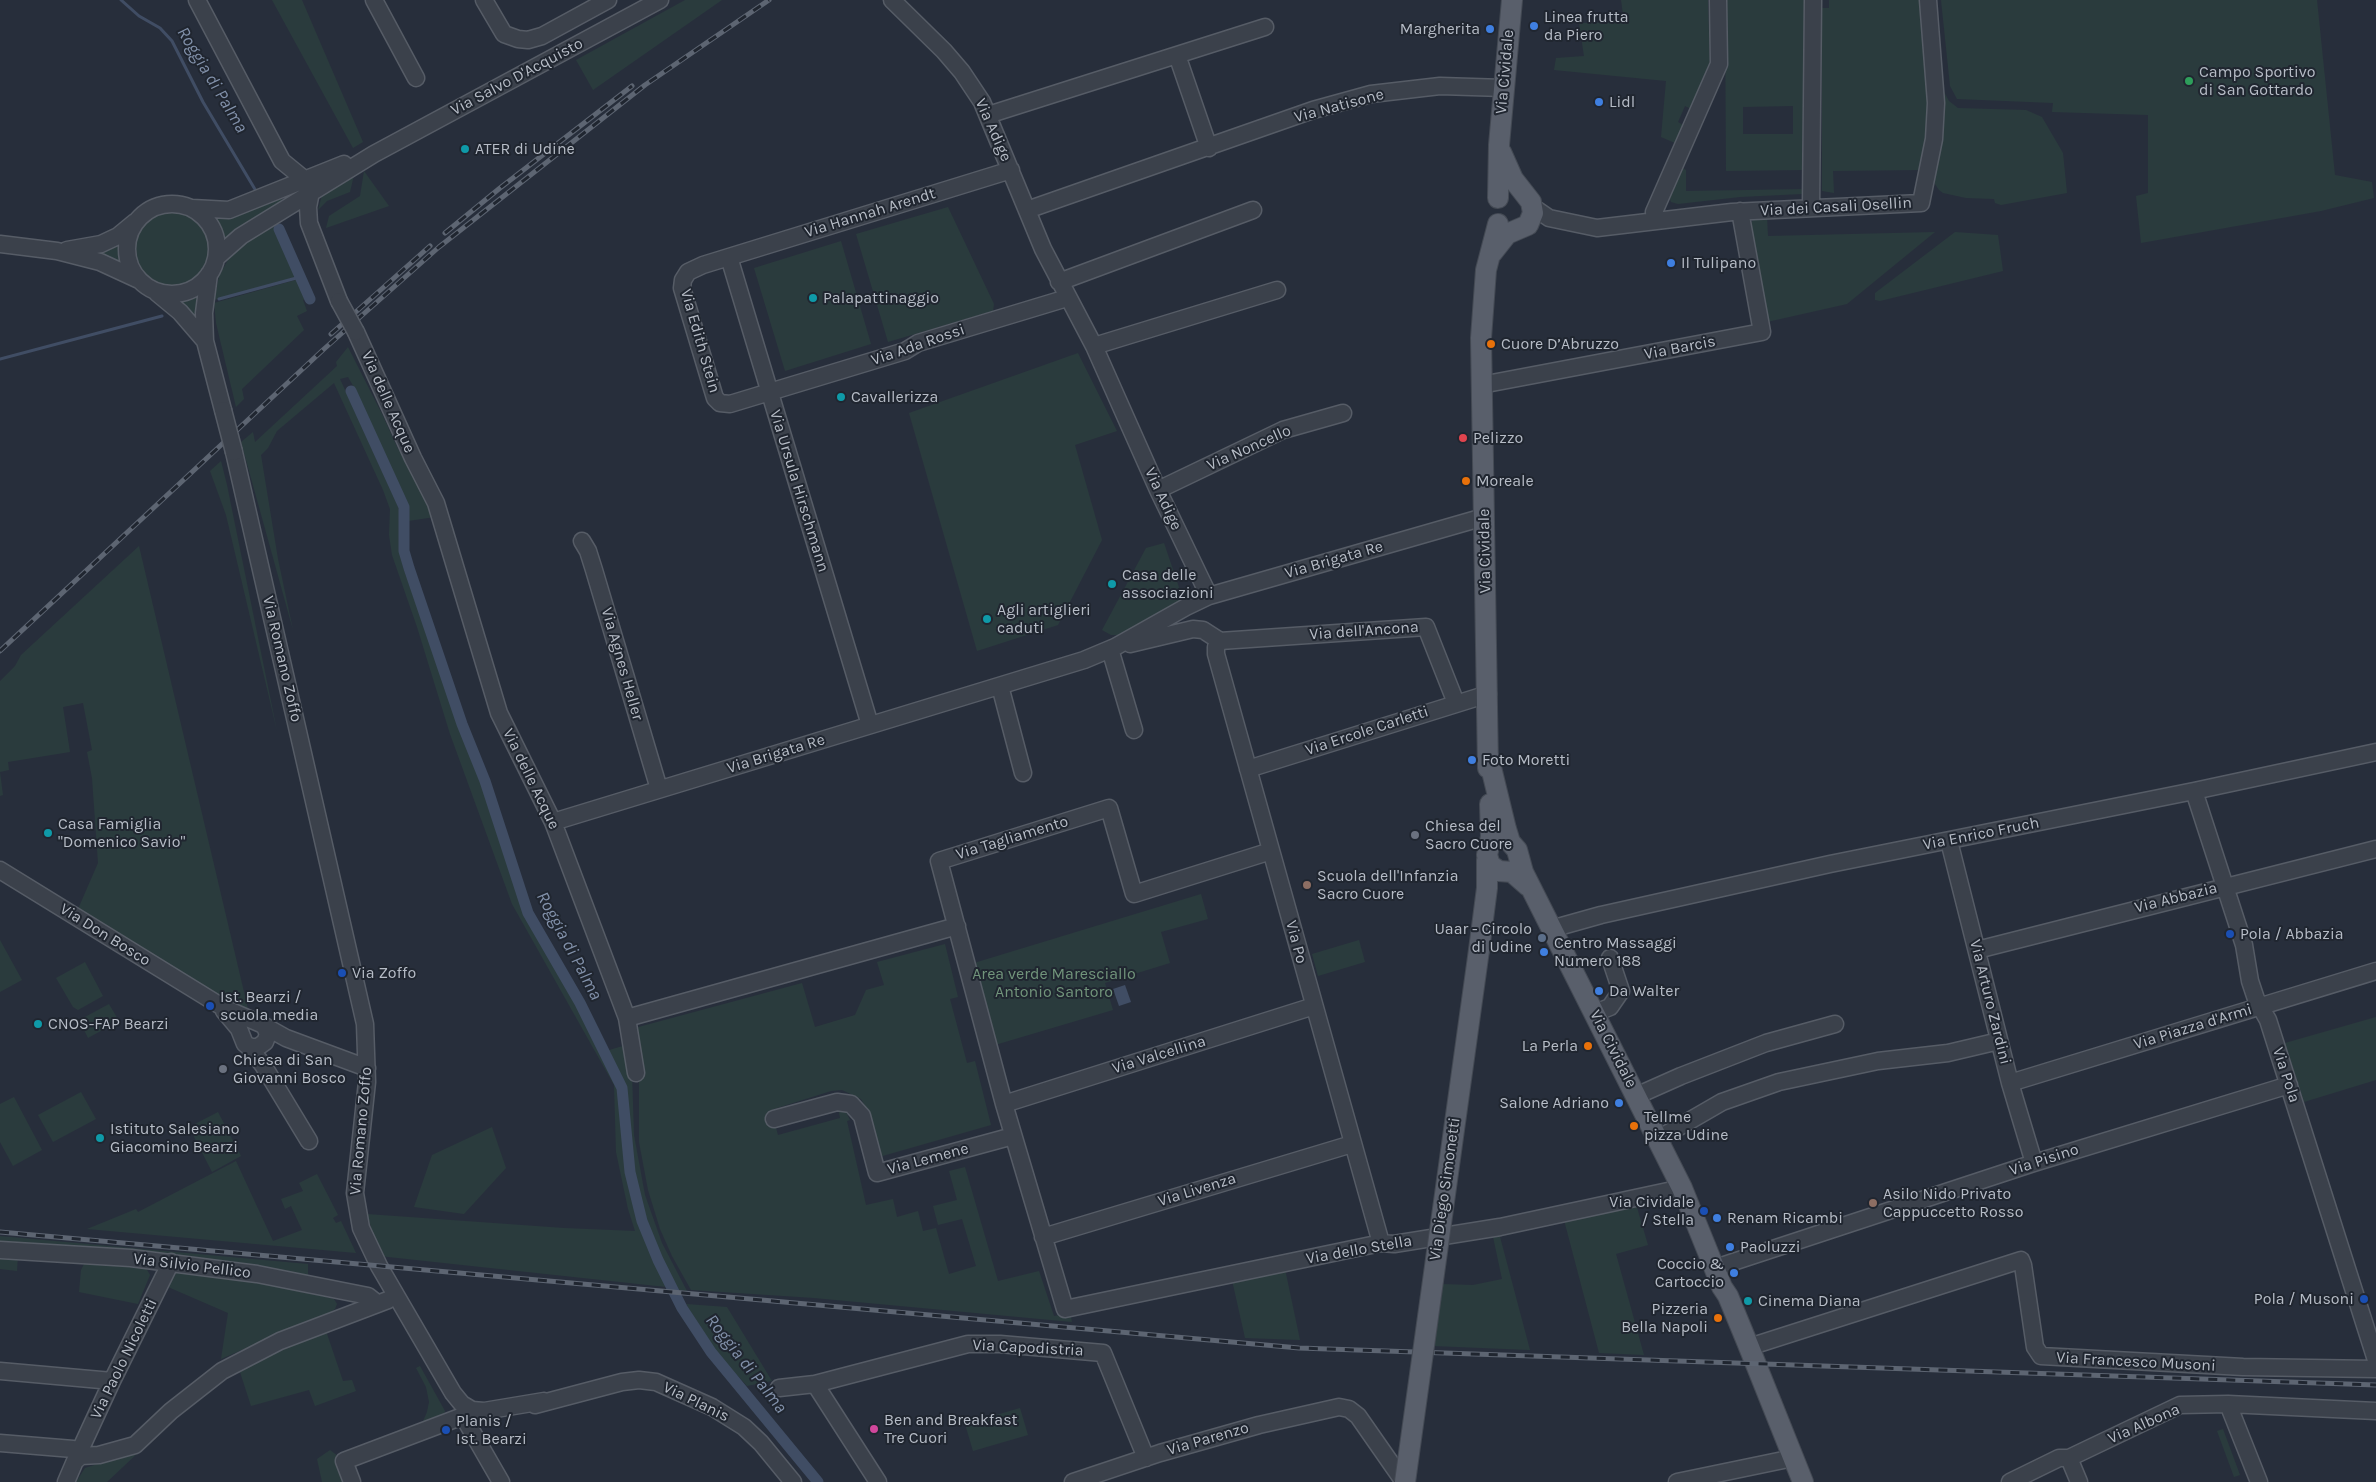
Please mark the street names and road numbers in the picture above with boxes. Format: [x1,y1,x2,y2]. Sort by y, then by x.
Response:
street label: Via Cividale [1492,29,1518,115]
street label: Via Salvo D'Acquisto [448,34,586,120]
street label: Via Natisone [1292,85,1386,127]
street label: Via Adige [971,95,1015,165]
street label: Via Hannah Arendt [802,184,938,242]
street label: Via dei Casali Osellin [1760,193,1912,221]
street label: Via Edith Stein [676,287,724,395]
street label: Via Ada Rossi [869,320,967,370]
street label: Via Barcis [1643,332,1717,364]
street label: Via delle Acque [357,348,419,456]
street label: Via Ursula Hirschmann [765,408,833,574]
street label: Via Noncello [1204,421,1294,475]
street label: Via Adige [1140,465,1186,533]
street label: Via Cividale [1475,508,1495,594]
street label: Via Brigata Re [1283,537,1385,583]
street label: Via Romano Zoffo [258,594,306,724]
street label: Via Agnes Heller [597,605,647,723]
street label: Via dell'Ancona [1309,618,1419,644]
street label: Via Ercole Carletti [1303,702,1431,760]
street label: Via delle Acque [498,725,564,833]
street label: Via Brigata Re [725,730,827,778]
street label: Via Tagliamento [953,812,1071,864]
street label: Via Enrico Fruch [1921,813,2041,855]
street label: Via Abbazia [2133,878,2219,918]
street label: Via Don Bosco [56,900,154,970]
street label: Via Po [1281,918,1311,966]
street label: Via Arturo Zardini [1965,938,2015,1066]
street label: Via Piazza d'Armi [2131,1000,2255,1054]
street label: Via Cividale [1585,1007,1641,1091]
street label: Via Valcellina [1110,1032,1208,1078]
street label: Via Pola [2268,1045,2304,1105]
street label: Via Romano Zoffo [346,1066,376,1196]
street label: Via Diego Simonetti [1425,1116,1465,1262]
street label: Via Lemene [885,1139,971,1179]
street label: Via Pisino [2007,1140,2081,1180]
street label: Via Livenza [1155,1169,1239,1211]
street label: Via dello Stella [1305,1231,1413,1269]
street label: Via Silvio Pellico [132,1249,252,1283]
street label: Via Paolo Nicoletti [86,1295,162,1423]
street label: Via Capodistria [972,1336,1084,1360]
street label: Via Francesco Musoni [2056,1348,2216,1376]
street label: Via Planis [660,1378,732,1426]
street label: Via Albona [2105,1400,2183,1448]
street label: Via Parenzo [1165,1418,1251,1460]

